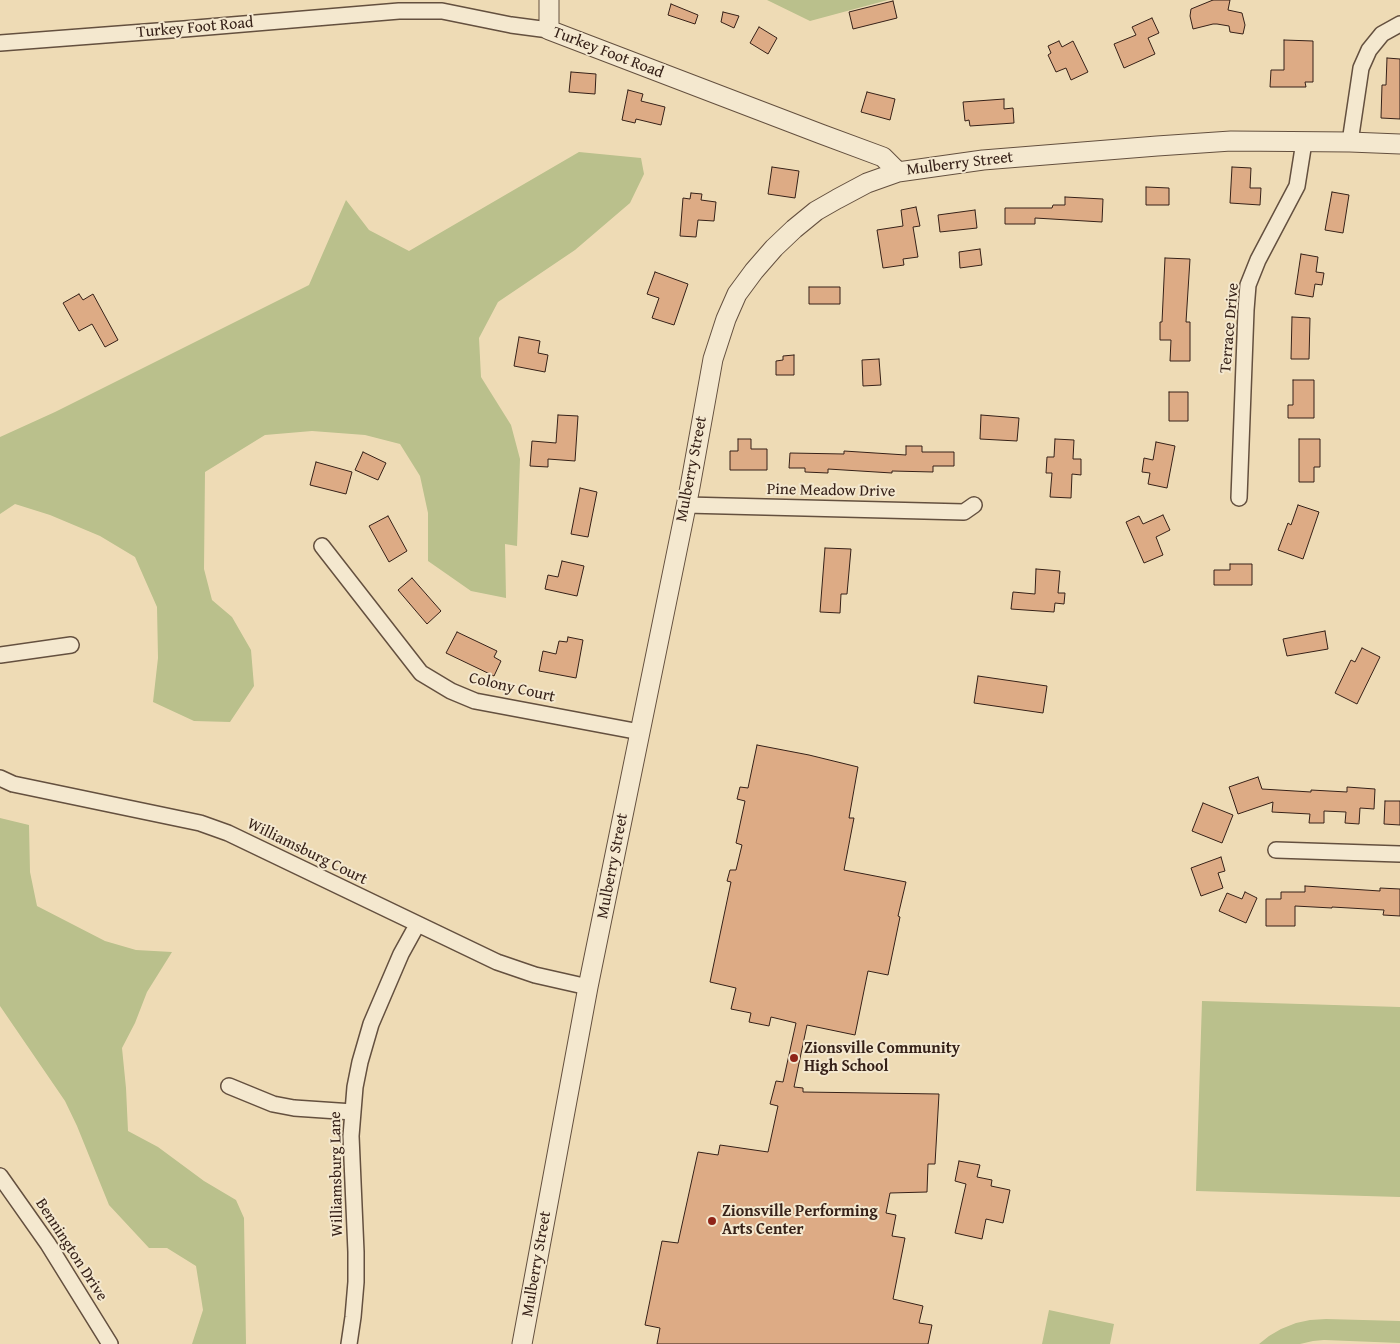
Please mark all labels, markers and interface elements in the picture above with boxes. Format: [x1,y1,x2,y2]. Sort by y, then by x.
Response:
street label: Turkey Foot Road [136,13,254,43]
street label: Turkey Foot Road [550,23,666,83]
street label: Mulberry Street [906,148,1014,180]
street label: Terrace Drive [1216,282,1244,374]
street label: Mulberry Street [672,415,712,523]
street label: Pine Meadow Drive [767,480,895,502]
street label: Colony Court [467,669,557,707]
street label: Mulberry Street [593,812,633,920]
street label: Williamsburg Court [244,815,370,889]
place label: Zionsville Community High School [804,1039,960,1077]
marker: Zionsville Community High School [788,1052,800,1064]
street label: Williamsburg Lane [326,1111,348,1237]
street label: Bennington Drive [31,1195,111,1305]
place label: Zionsville Performing Arts Center [722,1202,878,1240]
street label: Mulberry Street [518,1210,556,1318]
marker: Zionsville Performing Arts Center [706,1215,718,1227]

